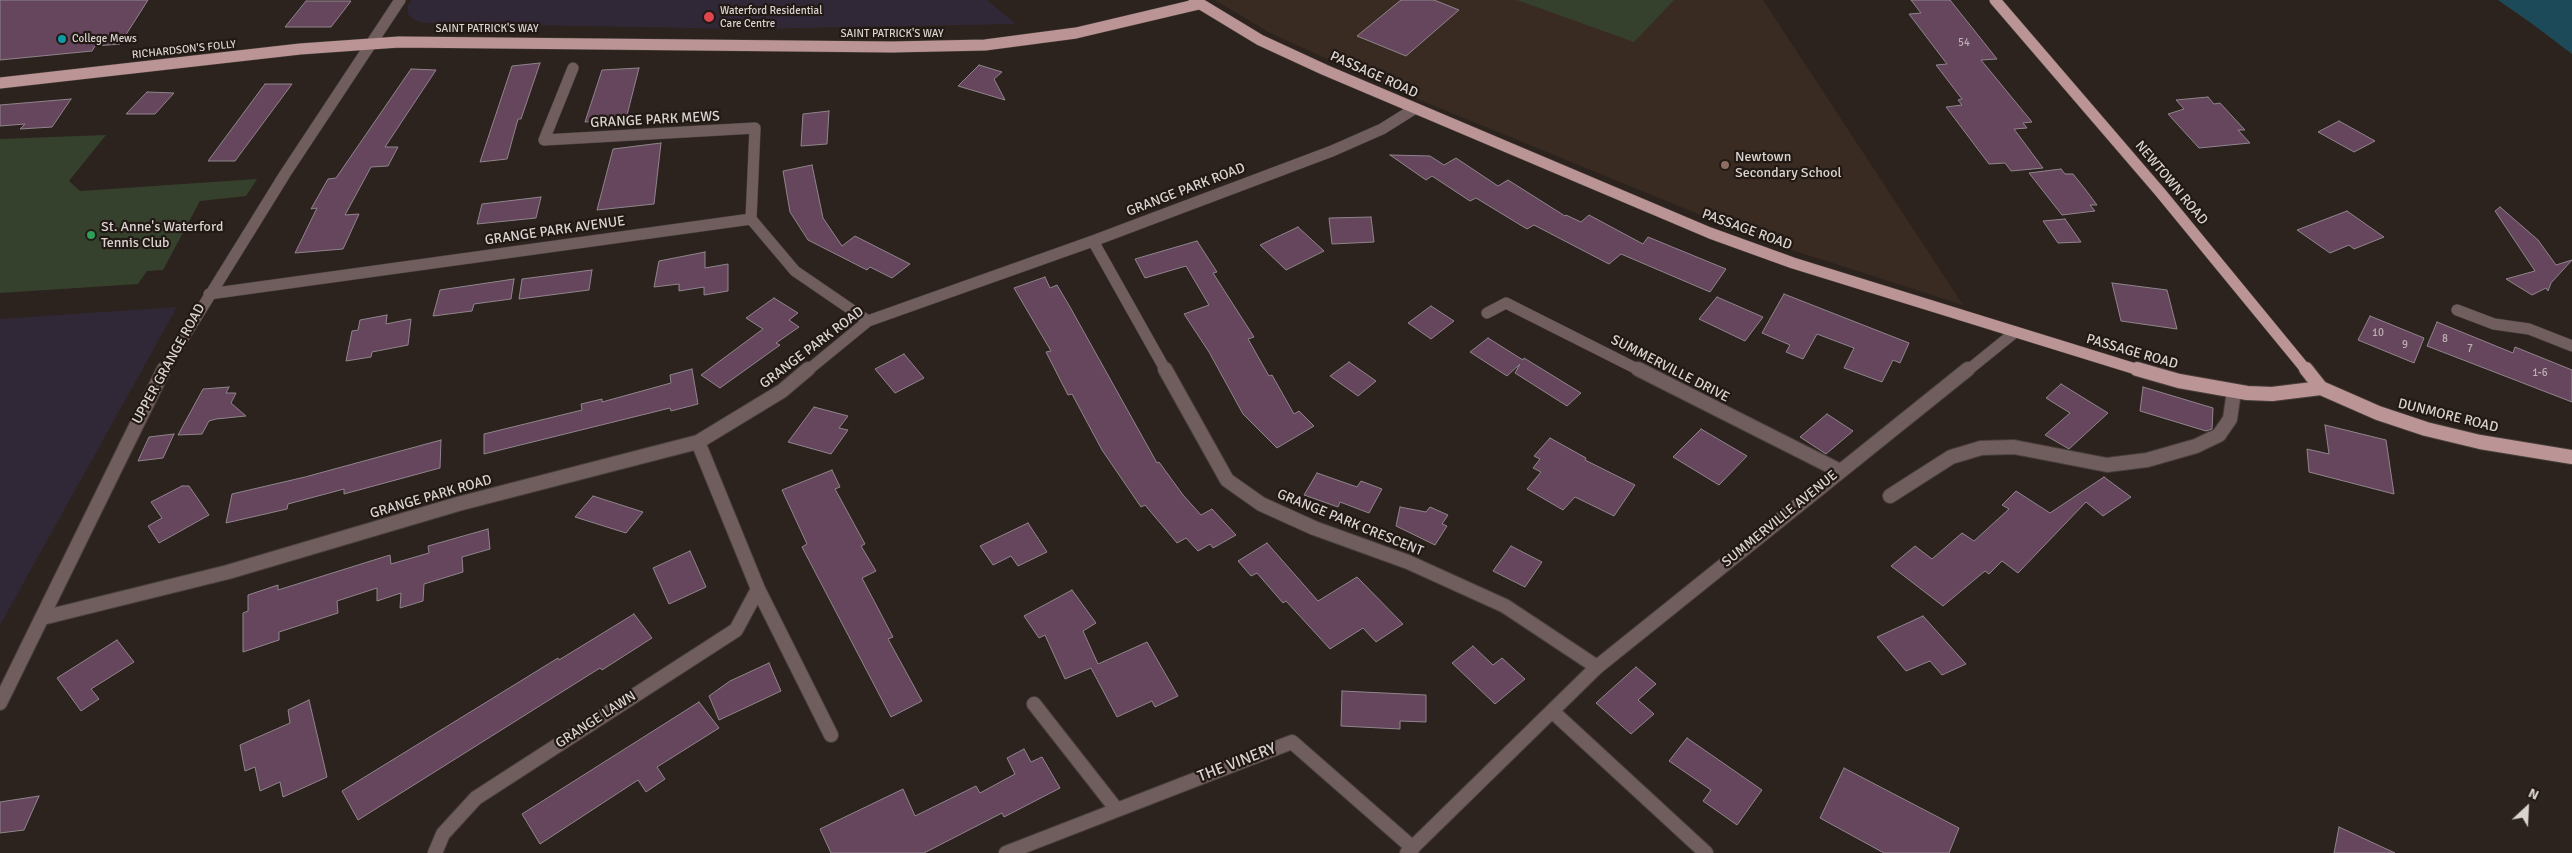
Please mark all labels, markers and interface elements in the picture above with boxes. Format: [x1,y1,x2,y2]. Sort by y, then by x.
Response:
place label: Waterford Residential Care Centre [720,4,822,30]
marker: Waterford Residential Care Centre [702,10,716,24]
street label: SAINT PATRICK'S WAY [436,22,538,36]
street label: SAINT PATRICK'S WAY [841,27,943,41]
place label: College Mews [72,32,137,46]
marker: College Mews [56,33,68,45]
house number: 54 [1958,36,1970,50]
street label: RICHARDSON'S FOLLY [131,38,237,62]
street label: PASSAGE ROAD [1327,48,1421,102]
street label: GRANGE PARK MEWS [590,108,720,132]
street label: NEWTOWN ROAD [2131,138,2211,228]
place label: Newtown Secondary School [1735,149,1842,182]
marker: Newtown Secondary School [1719,159,1731,171]
street label: GRANGE PARK ROAD [1124,160,1248,220]
street label: PASSAGE ROAD [1700,206,1794,254]
street label: GRANGE PARK AVENUE [484,213,626,249]
place label: St. Anne's Waterford Tennis Club [101,219,223,252]
marker: St. Anne's Waterford Tennis Club [85,229,97,241]
street label: UPPER GRANGE ROAD [129,301,209,427]
street label: GRANGE PARK ROAD [757,303,867,393]
house number: 10 [2372,326,2384,340]
street label: PASSAGE ROAD [2084,331,2180,373]
street label: SUMMERVILLE DRIVE [1608,332,1732,406]
house number: 8 [2442,332,2448,346]
house number: 9 [2402,338,2408,352]
house number: 7 [2467,342,2473,356]
house number: 1-6 [2532,366,2548,380]
street label: DUNMORE ROAD [2396,395,2500,437]
street label: SUMMERVILLE AVENUE [1719,467,1841,571]
street label: GRANGE PARK ROAD [368,472,494,522]
street label: GRANGE PARK CRESCENT [1274,486,1426,560]
street label: GRANGE LAWN [553,688,639,752]
street label: THE VINERY [1195,739,1279,787]
north arrow [2502,783,2552,833]
text: N [2526,784,2542,804]

